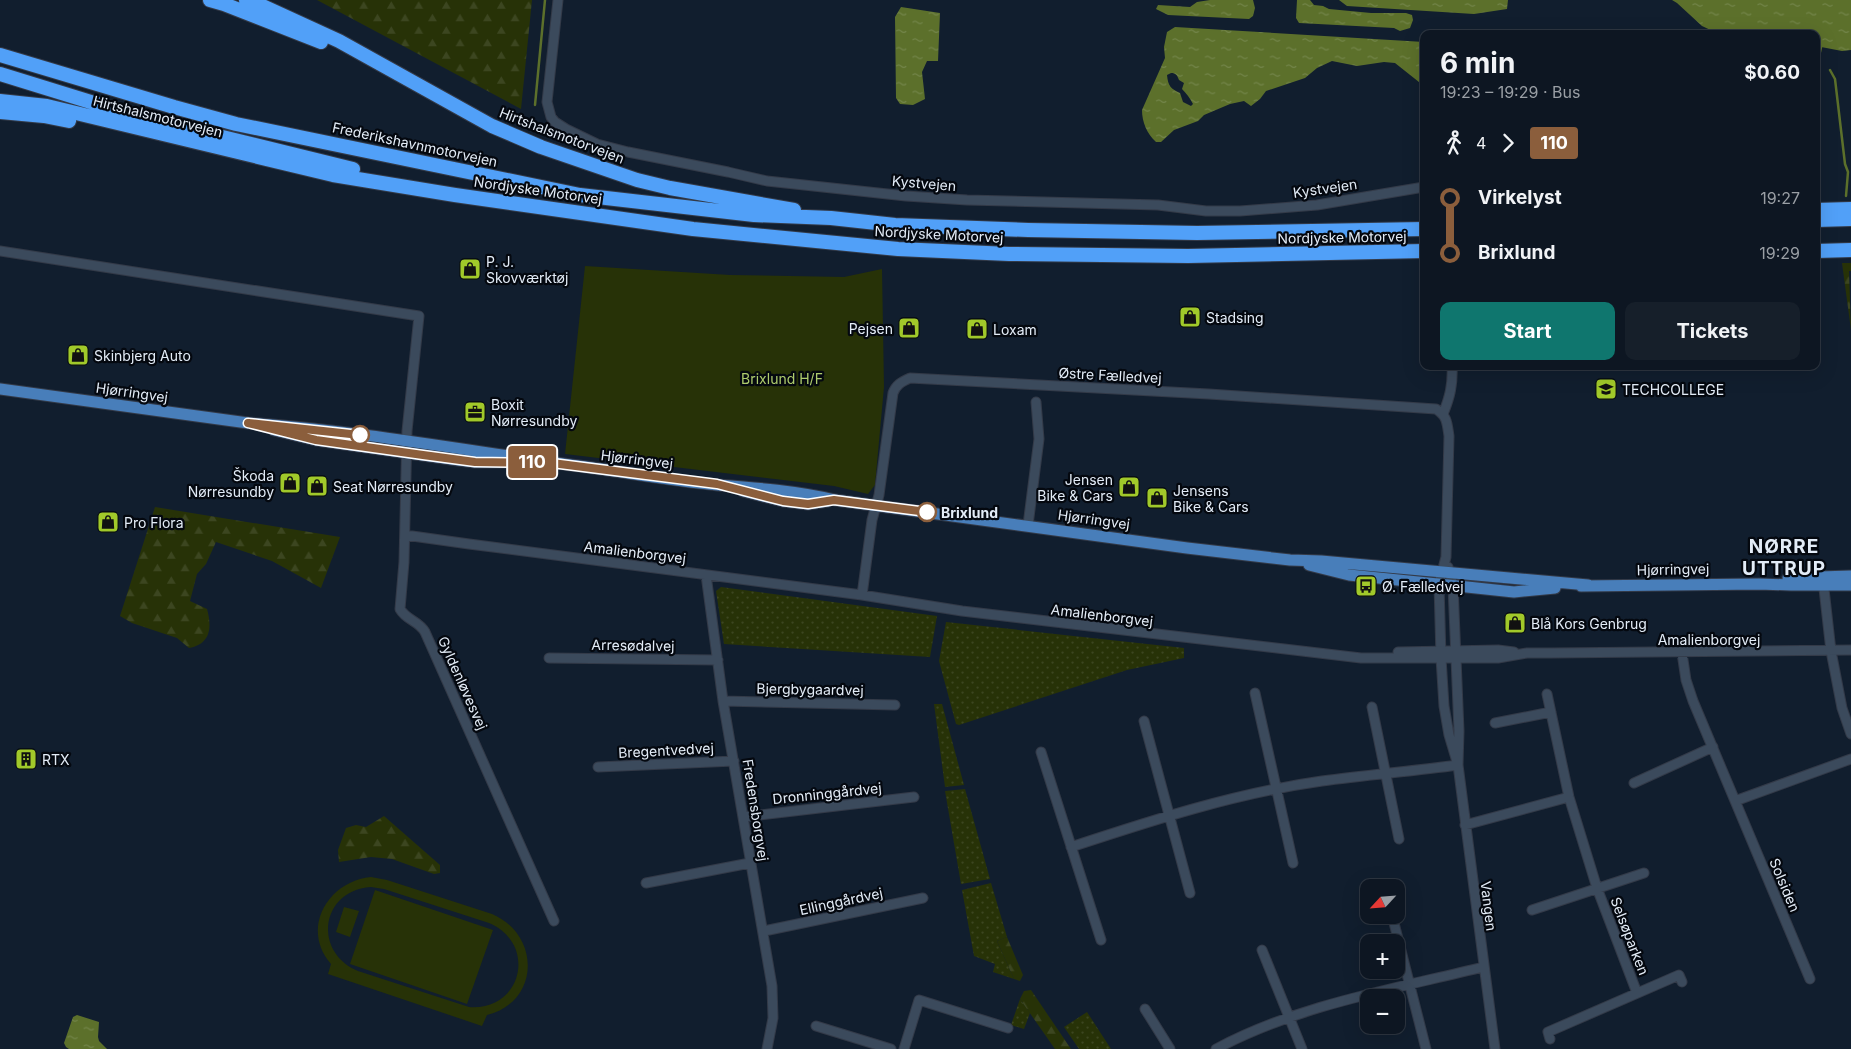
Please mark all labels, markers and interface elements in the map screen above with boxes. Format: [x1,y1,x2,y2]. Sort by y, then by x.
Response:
text: 6 min [1440,46,1515,80]
text: $0.60 [1744,61,1800,84]
text: 19:23 – 19:29 · Bus [1440,82,1580,102]
street label: Hirtshalsmotorvejen [92,92,224,140]
street label: Hirtshalsmotorvejen [497,103,627,167]
street label: Frederikshavnmotorvejen [331,118,499,170]
icon: walk [1440,129,1468,157]
icon: forward [1494,129,1522,157]
text: 110 [1540,132,1568,153]
text: 4 [1476,133,1486,153]
street label: Kystvejen [891,172,957,194]
street label: Nordjyske Motorvej [473,173,603,207]
street label: Kystvejen [1292,175,1358,201]
text: Virkelyst [1478,186,1562,209]
text: 19:27 [1760,188,1800,208]
street label: Nordjyske Motorvej [874,222,1004,246]
street label: Nordjyske Motorvej [1277,227,1407,247]
text: Brixlund [1478,241,1555,264]
text: 19:29 [1759,243,1800,263]
place label: P. J. Skovværktøj [486,253,568,286]
shop icon: P. J. Skovværktøj [458,257,482,281]
button: Start [1440,302,1615,360]
button: Tickets [1625,302,1800,360]
shop icon: Stadsing [1178,305,1202,329]
place label: Stadsing [1206,309,1264,326]
shop icon: Pejsen [897,316,921,340]
shop icon: Loxam [965,317,989,341]
place label: Pejsen [849,320,893,337]
place label: Loxam [993,321,1037,338]
shop icon: Skinbjerg Auto [66,343,90,367]
place label: Skinbjerg Auto [94,347,191,364]
street label: Østre Fælledvej [1058,364,1162,386]
park label: Brixlund H/F [741,370,823,387]
school or university icon: TECHCOLLEGE [1594,377,1618,401]
street label: Hjørringvej [95,379,169,405]
place label: TECHCOLLEGE [1622,381,1724,398]
place label: Boxit Nørresundby [491,396,577,429]
office icon: Boxit Nørresundby [463,400,487,424]
unlabelled marker [350,425,370,445]
line badge: 110 [503,446,561,478]
street label: Hjørringvej [600,446,674,472]
text: 110 [518,451,546,472]
place label: Škoda Nørresundby [188,467,274,500]
shop icon: Škoda Nørresundby [278,471,302,495]
place label: Jensen Bike & Cars [1037,471,1113,504]
shop icon: Seat Nørresundby [305,474,329,498]
shop icon: Jensen Bike & Cars [1117,475,1141,499]
place label: Seat Nørresundby [333,478,453,495]
place label: Jensens Bike & Cars [1173,482,1249,515]
shop icon: Jensens Bike & Cars [1145,486,1169,510]
marker: Brixlund [917,502,937,522]
place label: Brixlund [941,504,998,521]
street label: Hjørringvej [1057,506,1131,532]
shop icon: Pro Flora [96,510,120,534]
place label: Pro Flora [124,514,184,531]
district label: NØRRE UTTRUP [1742,535,1826,580]
street label: Amalienborgvej [583,537,687,567]
street label: Hjørringvej [1637,560,1709,578]
bus stop icon: Ø. Fælledvej [1354,574,1378,598]
place label: Ø. Fælledvej [1382,578,1464,595]
street label: Amalienborgvej [1050,600,1154,630]
shop icon: Blå Kors Genbrug [1503,611,1527,635]
place label: Blå Kors Genbrug [1531,615,1647,632]
street label: Amalienborgvej [1658,631,1760,648]
street label: Gyldenløvesvej [435,634,491,732]
street label: Arresødalvej [591,636,675,654]
street label: Bjergbygaardvej [756,680,864,698]
street label: Bregentvedvej [618,739,714,761]
building icon: RTX [14,747,38,771]
place label: RTX [42,751,70,768]
street label: Fredensborgvej [740,758,772,862]
street label: Dronninggårdvej [772,779,882,807]
street label: Solsiden [1766,856,1804,914]
north arrow [1360,879,1405,924]
map controls [1360,879,1405,1034]
street label: Vangen [1478,880,1500,932]
street label: Ellinggårdvej [798,884,884,918]
street label: Selsøparken [1607,895,1653,977]
button: + [1360,934,1405,979]
button: − [1360,989,1405,1034]

